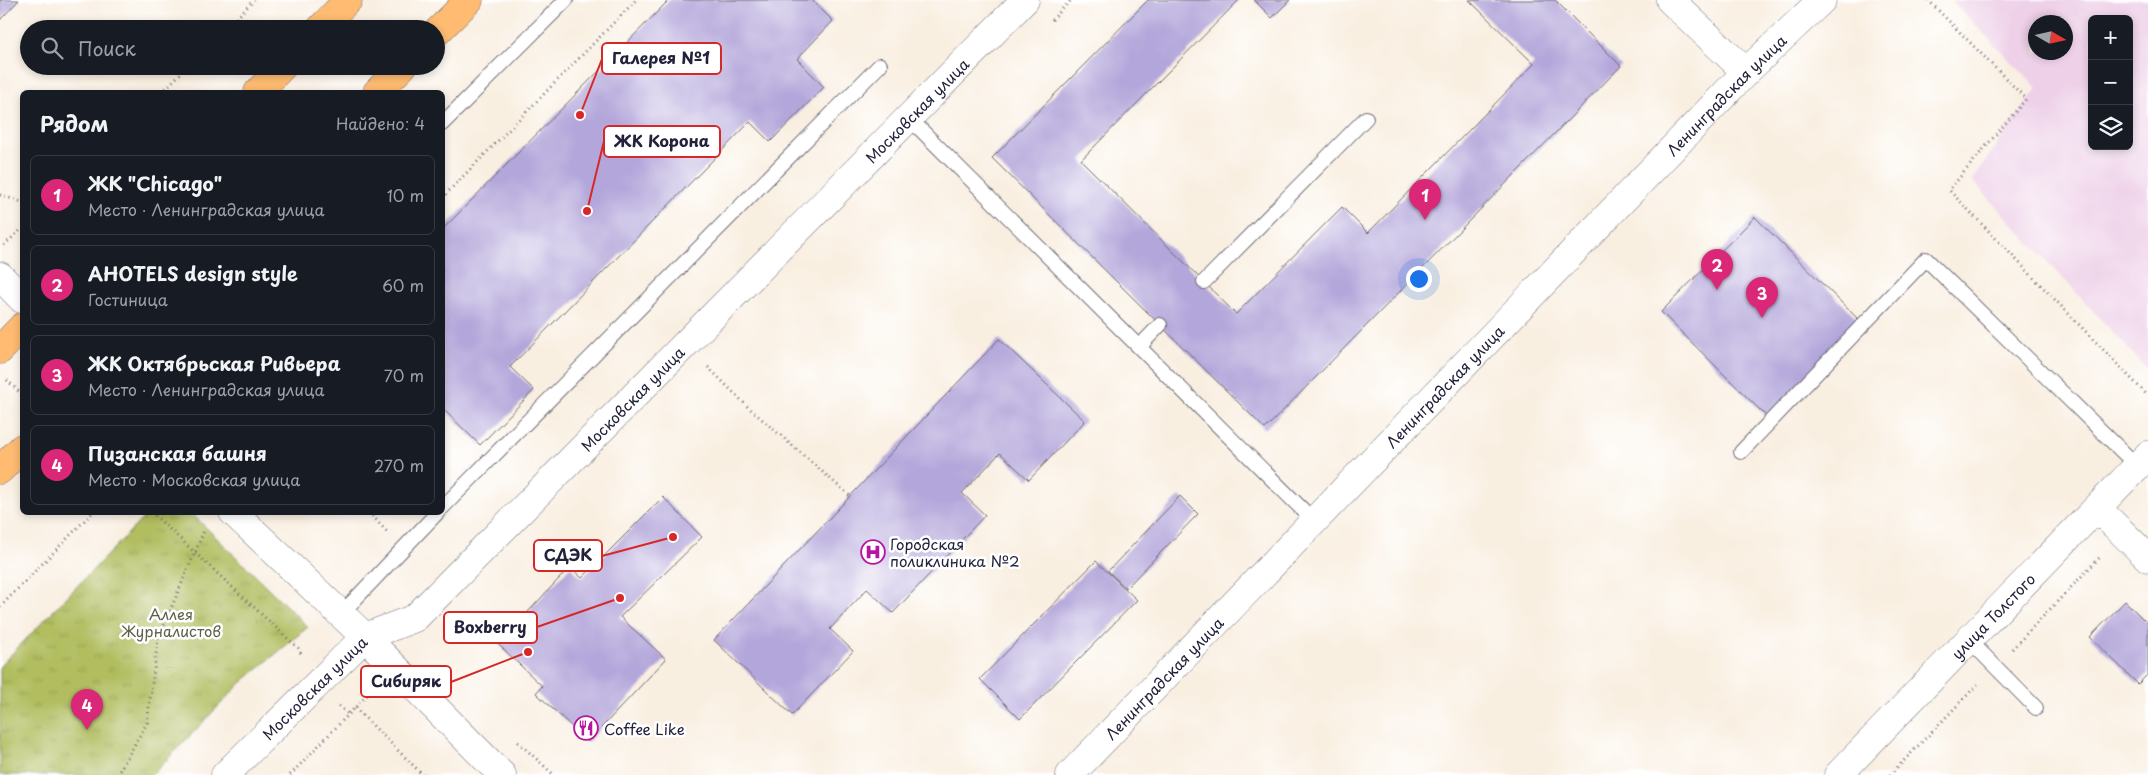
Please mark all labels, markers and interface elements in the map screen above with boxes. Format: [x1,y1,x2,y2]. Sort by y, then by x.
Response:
north arrow [2028,15,2073,60]
map controls [2088,15,2133,150]
button: + [2088,15,2133,60]
search box [20,20,445,75]
street label: Ленинградская улица [1660,28,1791,160]
icon: search [38,34,66,62]
text: Поиск [78,34,136,62]
callout: Галерея №1 [602,43,721,74]
text: Галерея №1 [612,45,710,69]
street label: Московская улица [859,52,974,168]
button: − [2088,60,2133,105]
button: layers [2088,105,2133,150]
text: Рядом [40,107,108,139]
text: Найдено: 4 [336,111,425,135]
callout: ЖК Корона [604,126,720,157]
text: ЖК Корона [613,128,710,152]
text: ЖК "Chicago" [88,169,222,197]
pin: 1 [1409,179,1441,220]
text: 1 [53,183,61,207]
text: 10 m [387,183,424,207]
text: Место · Ленинградская улица [88,197,325,221]
pin: 2 [1701,249,1733,290]
text: AHOTELS design style [88,259,298,287]
your location [1406,266,1432,292]
text: 2 [51,273,63,297]
text: 60 m [382,273,424,297]
pin: 3 [1746,277,1778,318]
text: Гостиница [88,287,168,311]
street label: Ленинградская улица [1380,319,1509,452]
street label: Московская улица [575,340,690,456]
text: ЖК Октябрьская Ривьера [88,349,341,377]
text: 3 [52,363,62,387]
text: 70 m [384,363,424,387]
text: Место · Ленинградская улица [88,377,325,401]
text: Пизанская башня [88,439,267,467]
text: 4 [52,453,62,477]
text: 270 m [374,453,424,477]
text: Место · Московская улица [88,467,300,491]
place label: Городская поликлиника №2 [890,532,1020,572]
hospital icon: Городская поликлиника №2 [860,539,886,565]
callout: СДЭК [534,540,602,571]
text: СДЭК [544,542,592,566]
street label: улица Толстого [1945,567,2040,664]
park label: Аллея Журналистов [121,602,221,642]
street label: Ленинградская улица [1099,611,1229,744]
callout: Boxberry [444,612,537,643]
text: Boxberry [453,614,527,638]
street label: Московская улица [256,630,372,744]
callout: Сибиряк [361,666,451,697]
text: Сибиряк [371,668,442,692]
pin: 4 [71,689,103,730]
restaurant icon: Coffee Like [573,715,599,741]
place label: Coffee Like [604,717,685,740]

